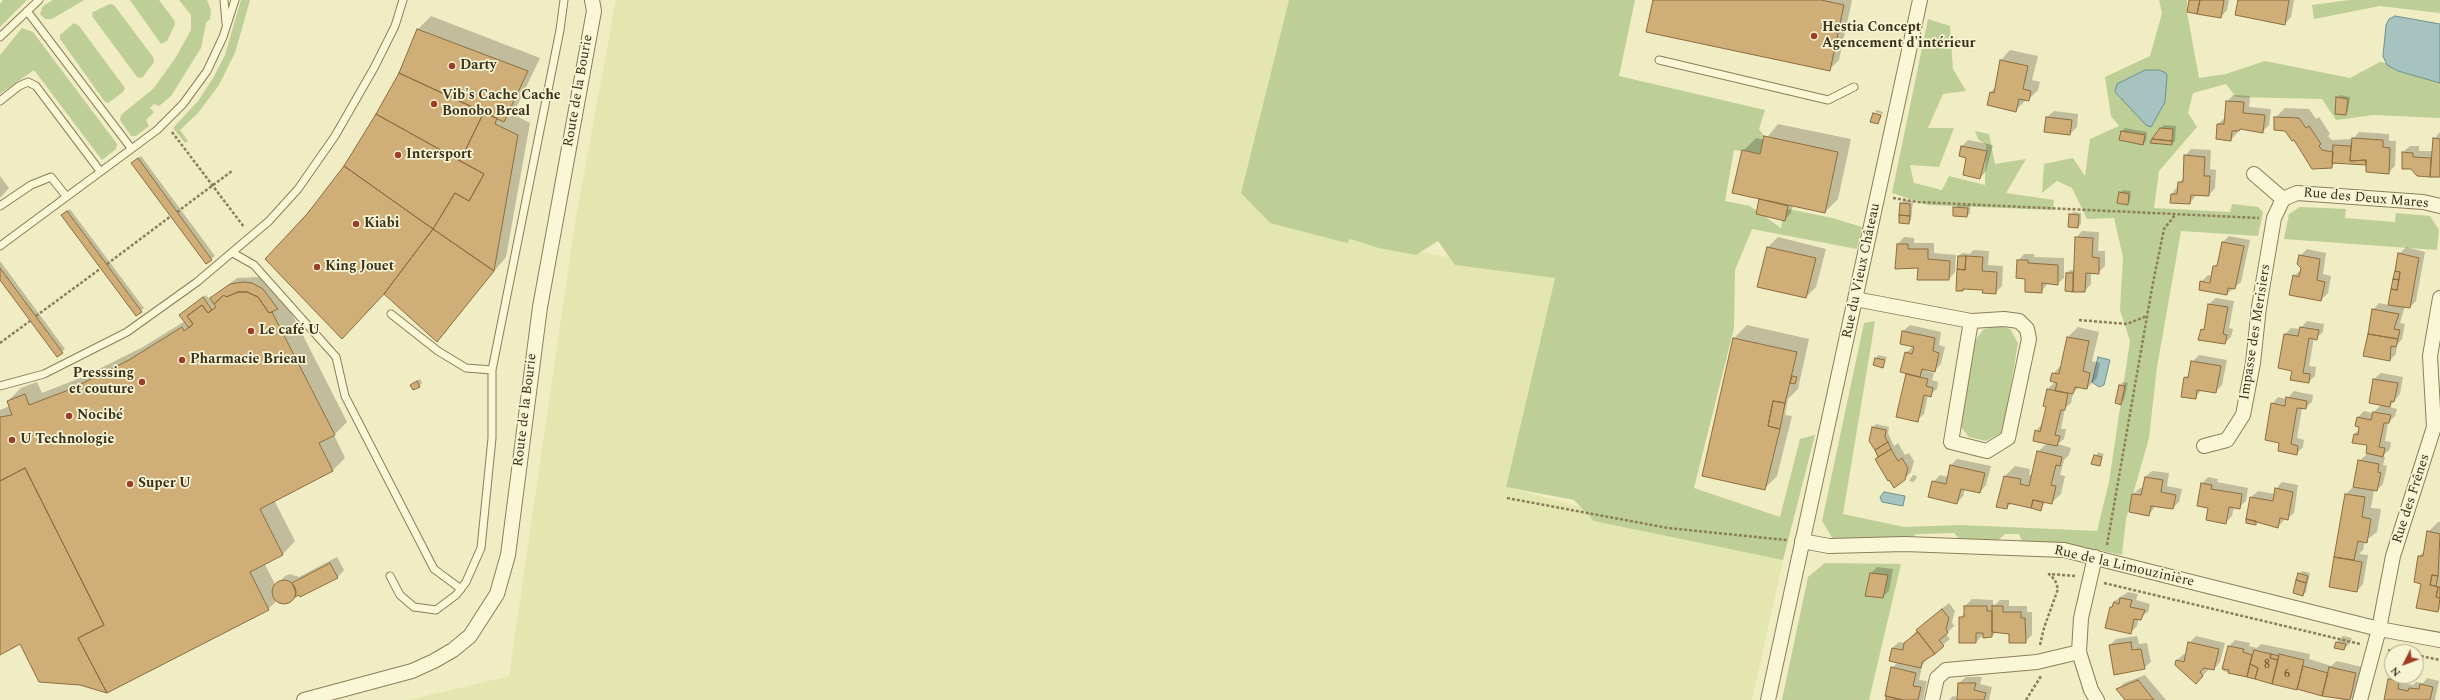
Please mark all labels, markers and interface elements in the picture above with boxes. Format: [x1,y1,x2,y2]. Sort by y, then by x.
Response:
place label: Hestia Concept Agencement d'intérieur [1822,20,1975,52]
marker: Hestia Concept Agencement d'intérieur [1809,31,1819,41]
street label: Route de la Bourie [561,33,597,149]
place label: Darty [460,58,496,74]
marker: Darty [447,61,457,71]
place label: Vib's Cache Cache Bonobo Breal [442,88,561,120]
marker: Vib's Cache Cache Bonobo Breal [429,99,439,109]
place label: Intersport [406,147,472,163]
marker: Intersport [393,150,403,160]
street label: Rue des Deux Mares [2302,185,2430,213]
street label: Rue du Vieux Château [1839,202,1885,340]
place label: Kiabi [364,216,399,232]
marker: Kiabi [351,219,361,229]
place label: King Jouet [325,259,394,275]
marker: King Jouet [312,262,322,272]
street label: Impasse des Merisiers [2237,263,2275,401]
place label: Le café U [259,323,320,339]
marker: Le café U [246,326,256,336]
place label: Pharmacie Brieau [190,352,306,368]
street label: Route de la Bourie [511,352,541,468]
marker: Pharmacie Brieau [177,355,187,365]
place label: Presssing et couture [69,366,134,398]
marker: Presssing et couture [137,377,147,387]
place label: Nocibé [77,408,123,424]
marker: Nocibé [64,411,74,421]
place label: U Technologie [20,432,114,448]
marker: U Technologie [7,435,17,445]
street label: Rue des Frênes [2390,452,2434,546]
place label: Super U [138,476,191,492]
marker: Super U [125,479,135,489]
street label: Rue de la Limouzinière [2052,543,2196,591]
north arrow [2384,644,2424,684]
house number: 8 [2264,659,2270,673]
text: N [2386,663,2405,681]
house number: 6 [2284,668,2290,682]

